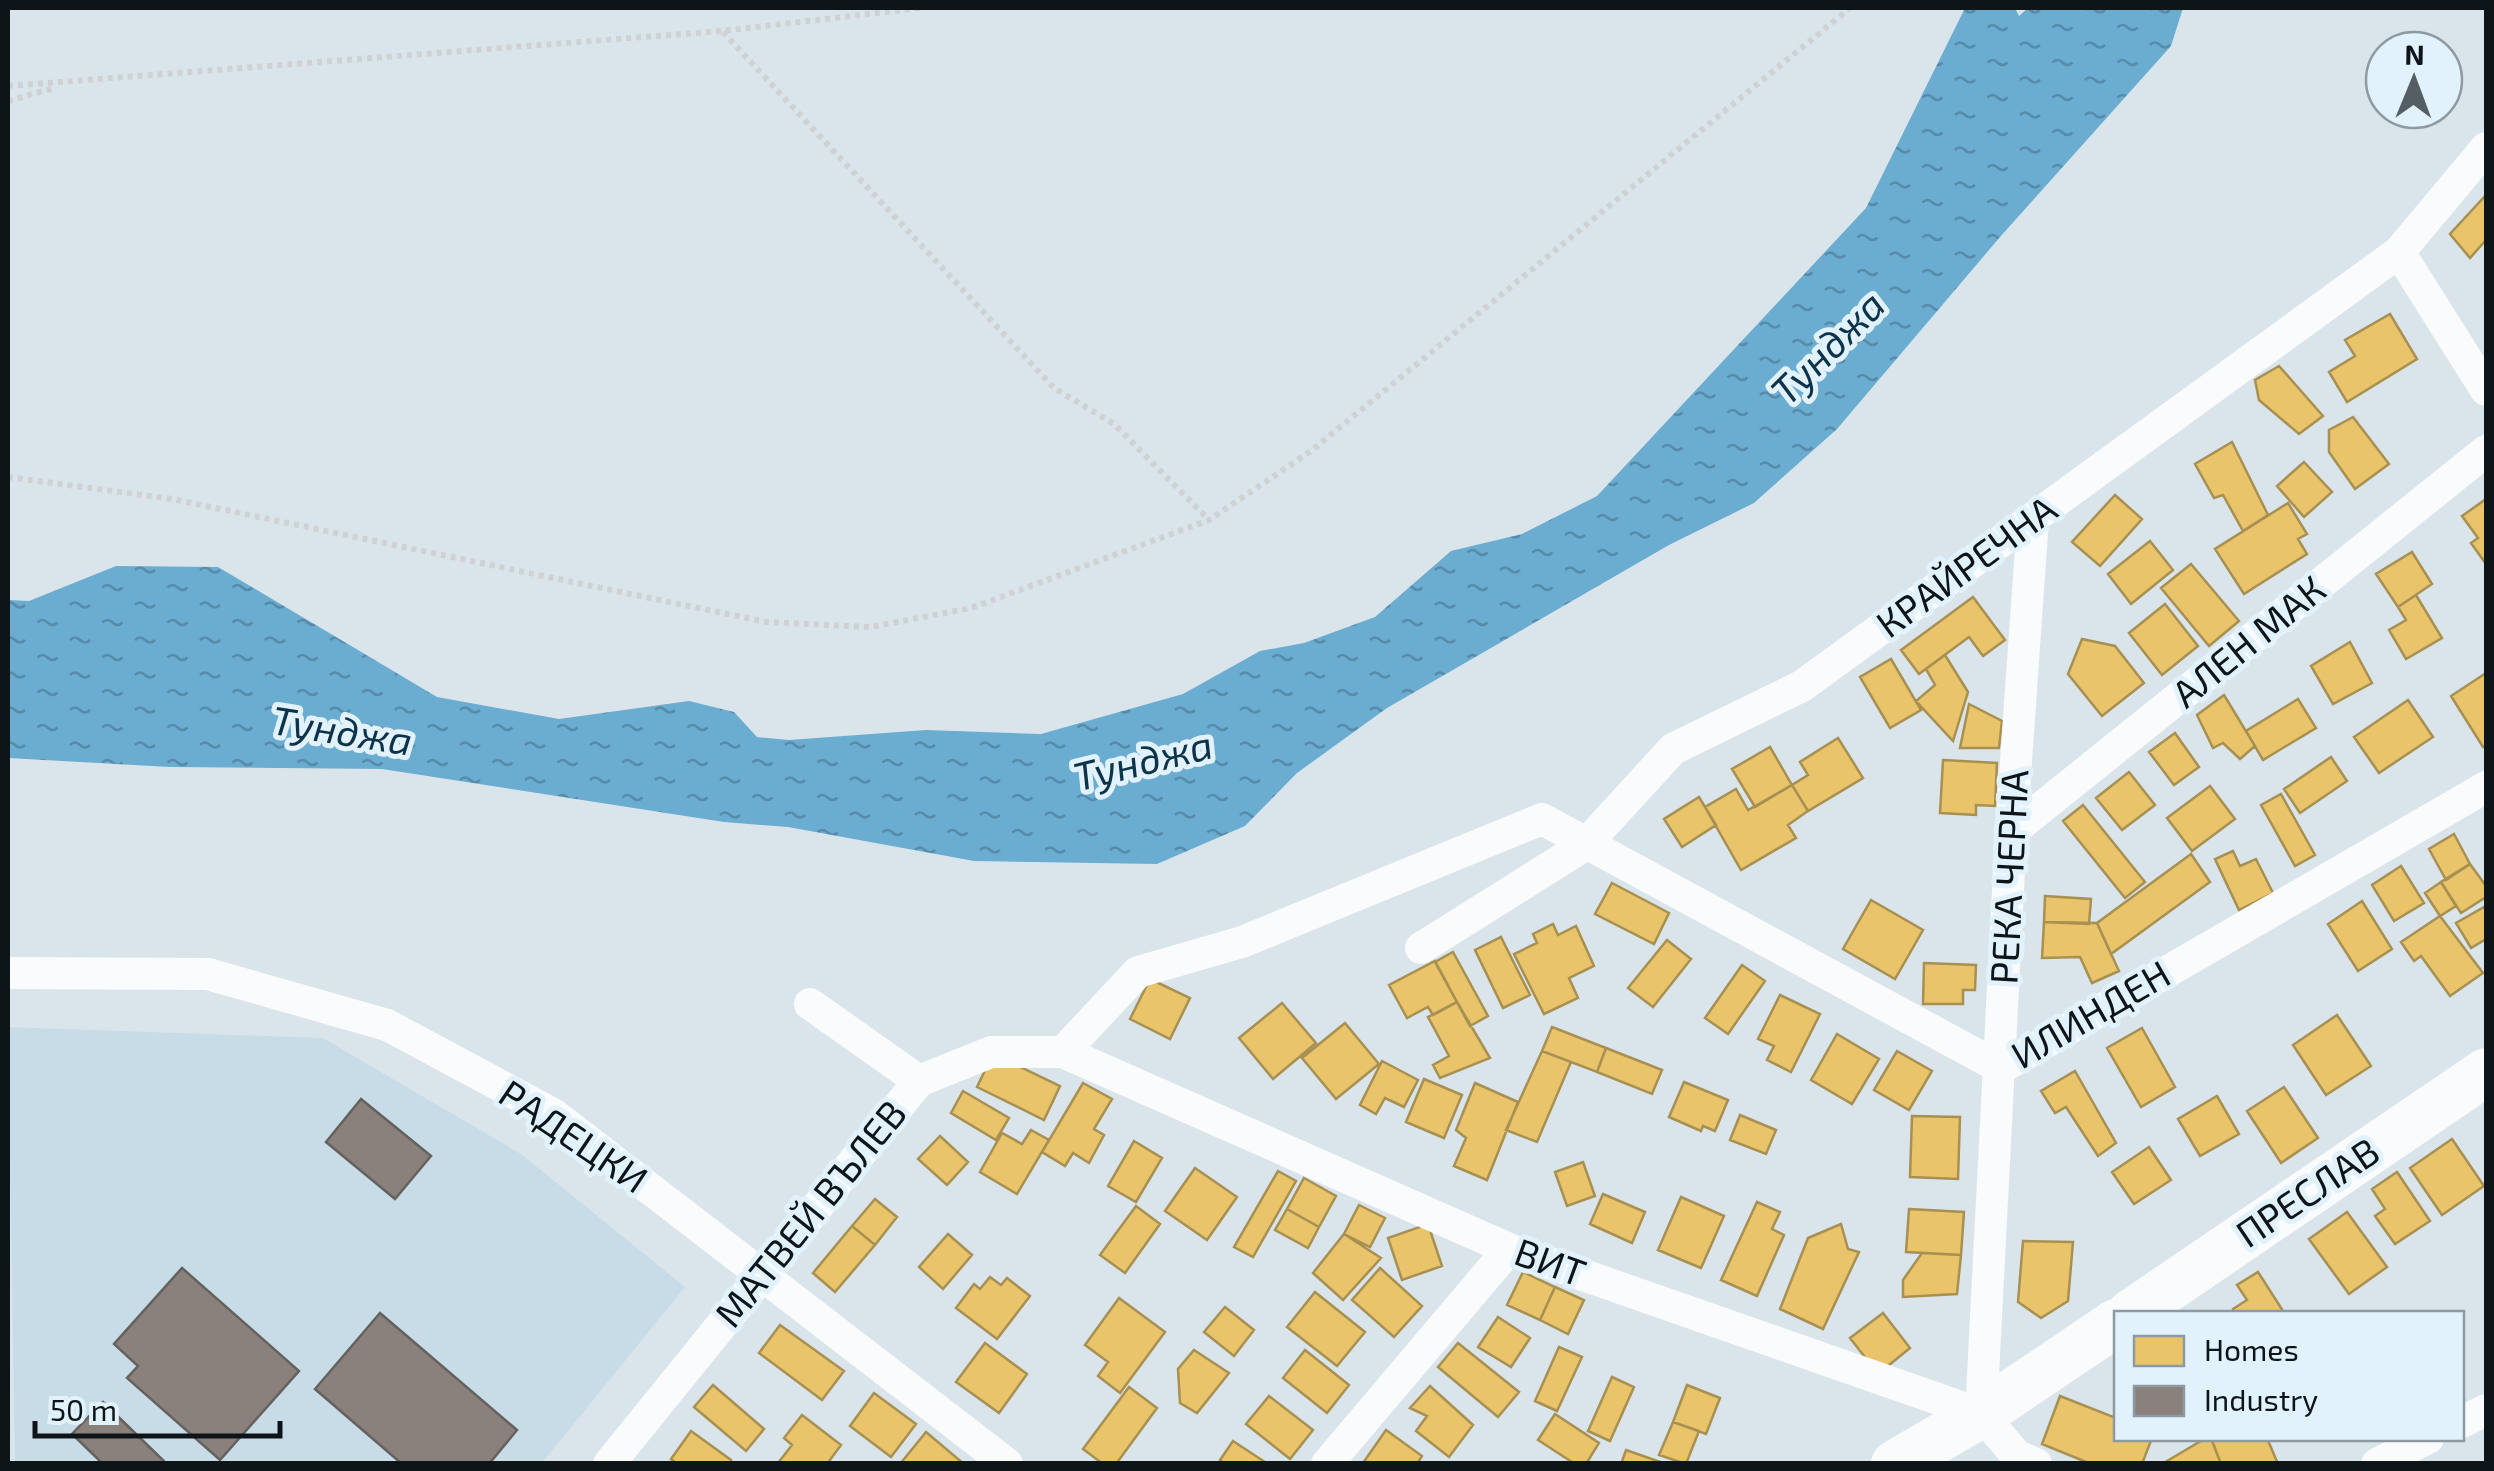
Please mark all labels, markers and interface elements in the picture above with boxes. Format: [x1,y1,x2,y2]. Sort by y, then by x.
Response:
north arrow [2364,30,2464,130]
text: N [2404,37,2425,71]
water label: Тунджа [1760,280,1894,414]
street label: КРАЙРЕЧНА [1867,484,2065,646]
street label: АЛЕН МАК [2162,565,2333,716]
water label: Тунджа [269,694,416,764]
water label: Тунджа [1068,719,1217,799]
street label: РЕКА ЧЕРНА [1979,768,2037,985]
street label: ИЛИНДЕН [2002,949,2178,1077]
street label: РАДЕЦКИ [491,1069,657,1202]
street label: МАТВЕЙ ВЪЛЕВ [704,1090,915,1335]
street label: ПРЕСЛАВ [2227,1127,2387,1256]
street label: ВИТ [1509,1227,1592,1295]
legend [2114,1311,2464,1441]
text: Homes [2204,1331,2299,1367]
scale bar [35,1376,280,1438]
text: Industry [2204,1381,2318,1417]
text: 50 m [50,1391,117,1427]

